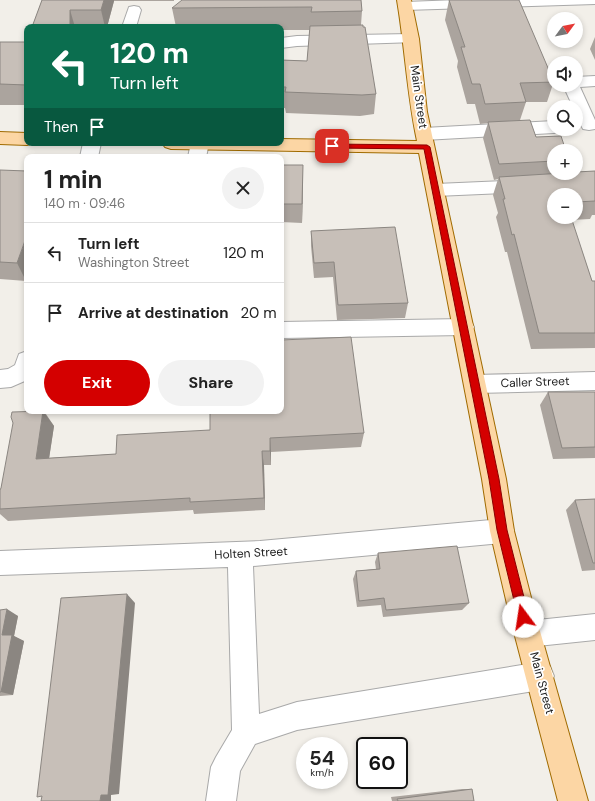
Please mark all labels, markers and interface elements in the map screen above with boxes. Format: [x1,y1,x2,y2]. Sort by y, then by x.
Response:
north arrow [547,12,583,48]
map controls [547,12,583,224]
text: 120 m [110,35,189,72]
icon: left [44,40,96,92]
button: sound [547,56,583,92]
street label: Main Street [407,64,431,130]
text: Turn left [110,71,179,95]
button: search [547,100,583,136]
icon: arrive [86,116,108,138]
text: Then [44,117,78,137]
pin [315,129,349,163]
icon: arrive [321,135,343,157]
button: + [547,144,583,180]
text: 1 min [44,164,102,195]
button: close [222,167,264,209]
button: − [547,188,583,224]
text: 140 m · 09:46 [44,195,125,212]
text: Turn left [78,234,139,254]
icon: left [44,242,66,264]
text: 120 m [223,243,264,263]
text: Washington Street [78,254,189,271]
icon: arrive [44,302,66,324]
text: Arrive at destination [78,303,229,323]
text: 20 m [241,303,277,323]
button: Exit [44,360,150,406]
button: Share [158,360,264,406]
street label: Caller Street [500,373,570,391]
street label: Holten Street [214,543,288,563]
position arrow [502,596,544,638]
street label: Main Street [526,650,558,716]
speed limit sign: 60 [356,737,408,789]
text: 54 [309,745,335,771]
text: km/h [310,766,334,779]

